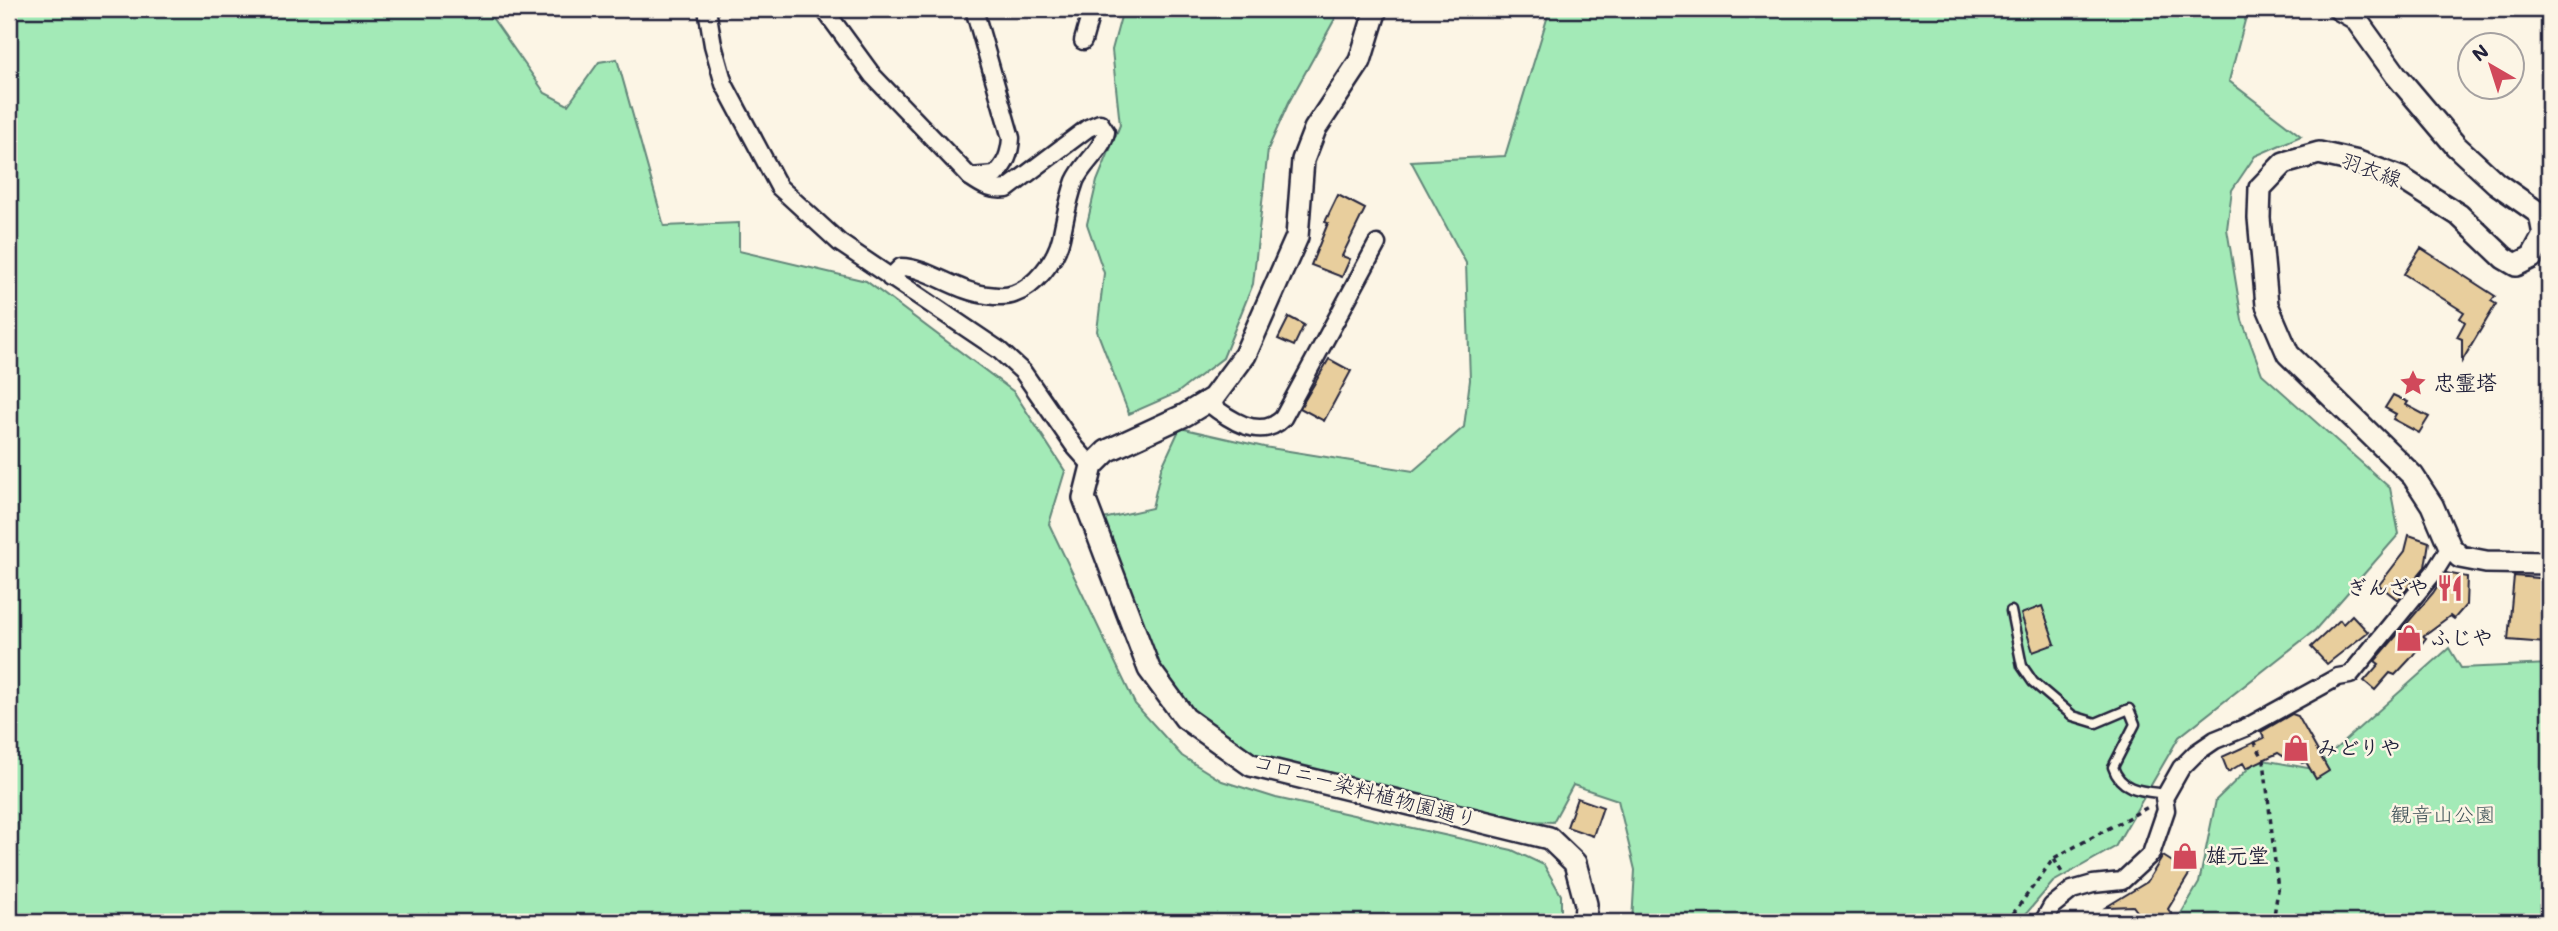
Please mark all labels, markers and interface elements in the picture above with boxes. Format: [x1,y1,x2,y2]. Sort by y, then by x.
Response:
north arrow [2456,32,2526,102]
text: N [2467,38,2493,67]
street label: 羽衣線 [2337,145,2406,192]
place icon: 忠霊塔 [2398,368,2428,398]
place label: 忠霊塔 [2434,368,2497,395]
place label: ぎんざや [2346,573,2429,600]
restaurant icon: ぎんざや [2435,573,2465,603]
shop icon: ふじや [2394,623,2424,653]
place label: ふじや [2430,623,2493,650]
shop icon: みどりや [2281,733,2311,763]
place label: みどりや [2317,733,2401,760]
street label: コロニー染料植物園通り [1251,747,1480,832]
park label: 観音山公園 [2391,800,2496,827]
shop icon: 雄元堂 [2170,841,2200,871]
place label: 雄元堂 [2206,841,2269,868]

